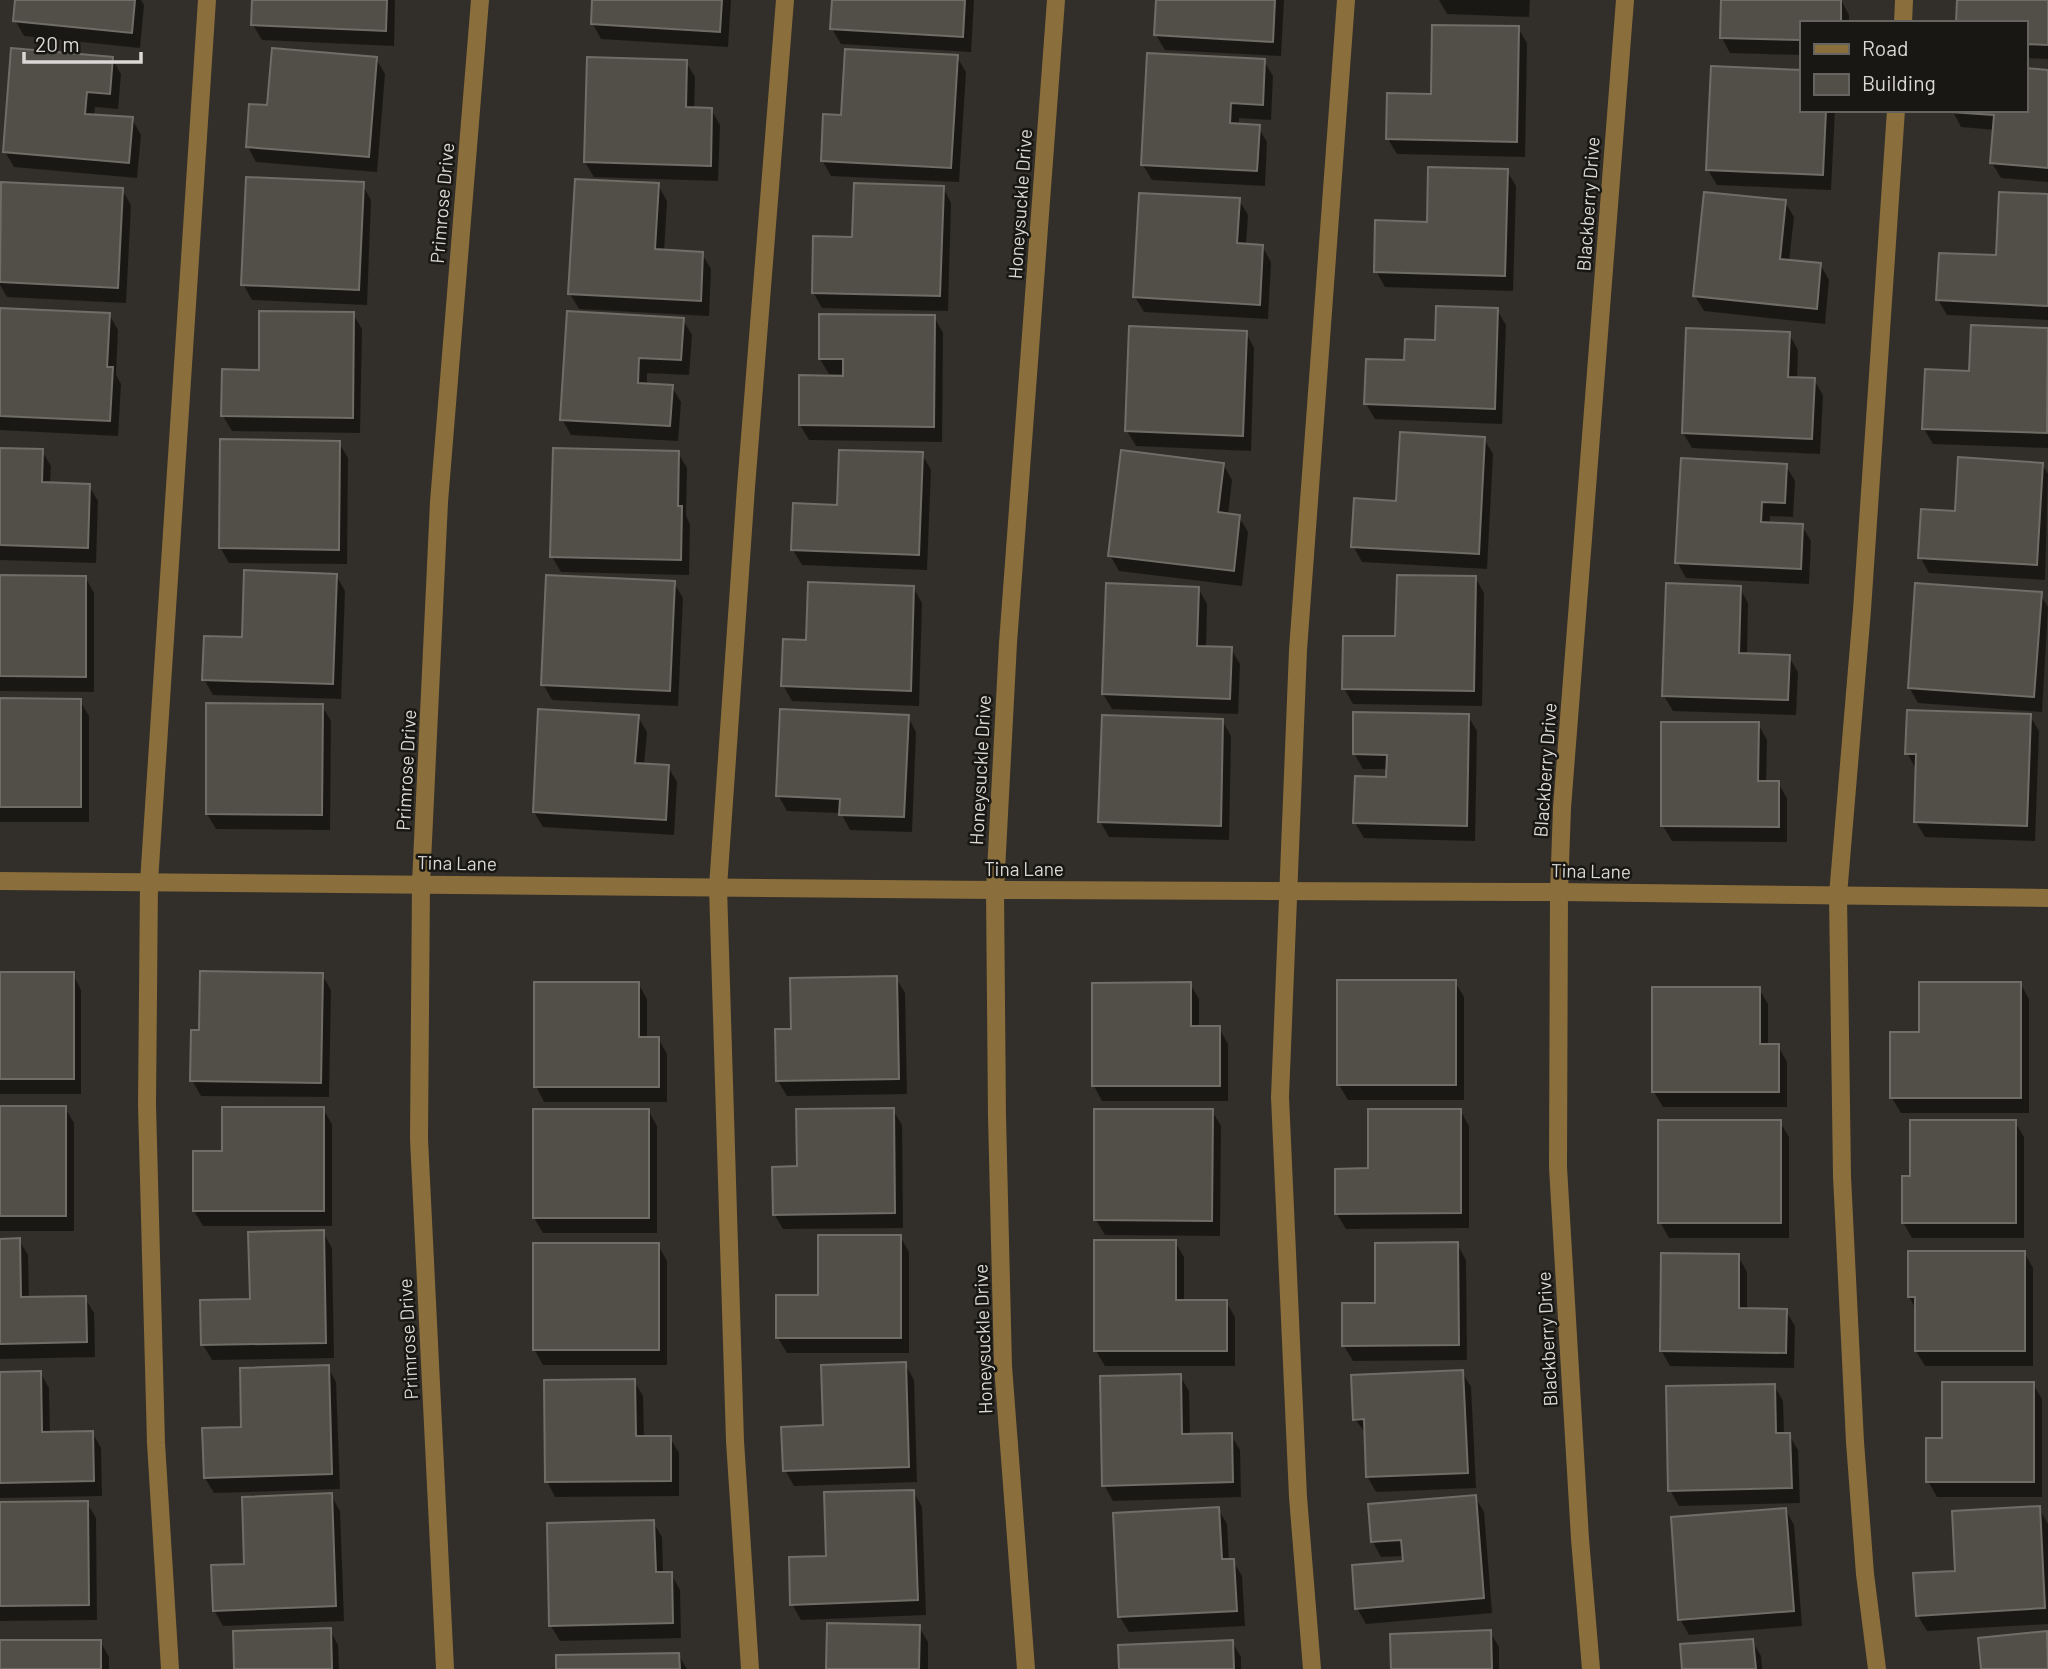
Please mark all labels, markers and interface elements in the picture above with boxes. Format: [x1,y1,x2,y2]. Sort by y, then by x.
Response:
scale bar [24,21,142,65]
legend [1800,21,2027,112]
text: 20 m [35,31,80,56]
text: Road [1862,35,1908,60]
text: Building [1862,70,1936,95]
street label: Honeysuckle Drive [1003,128,1036,280]
street label: Blackberry Drive [1571,136,1604,272]
street label: Primrose Drive [425,142,458,264]
street label: Honeysuckle Drive [964,694,995,846]
street label: Blackberry Drive [1528,702,1561,838]
street label: Primrose Drive [391,709,420,831]
street label: Tina Lane [417,850,497,875]
street label: Tina Lane [984,857,1064,880]
street label: Tina Lane [1551,858,1631,883]
street label: Honeysuckle Drive [968,1264,997,1415]
street label: Blackberry Drive [1531,1271,1562,1407]
street label: Primrose Drive [393,1278,422,1400]

